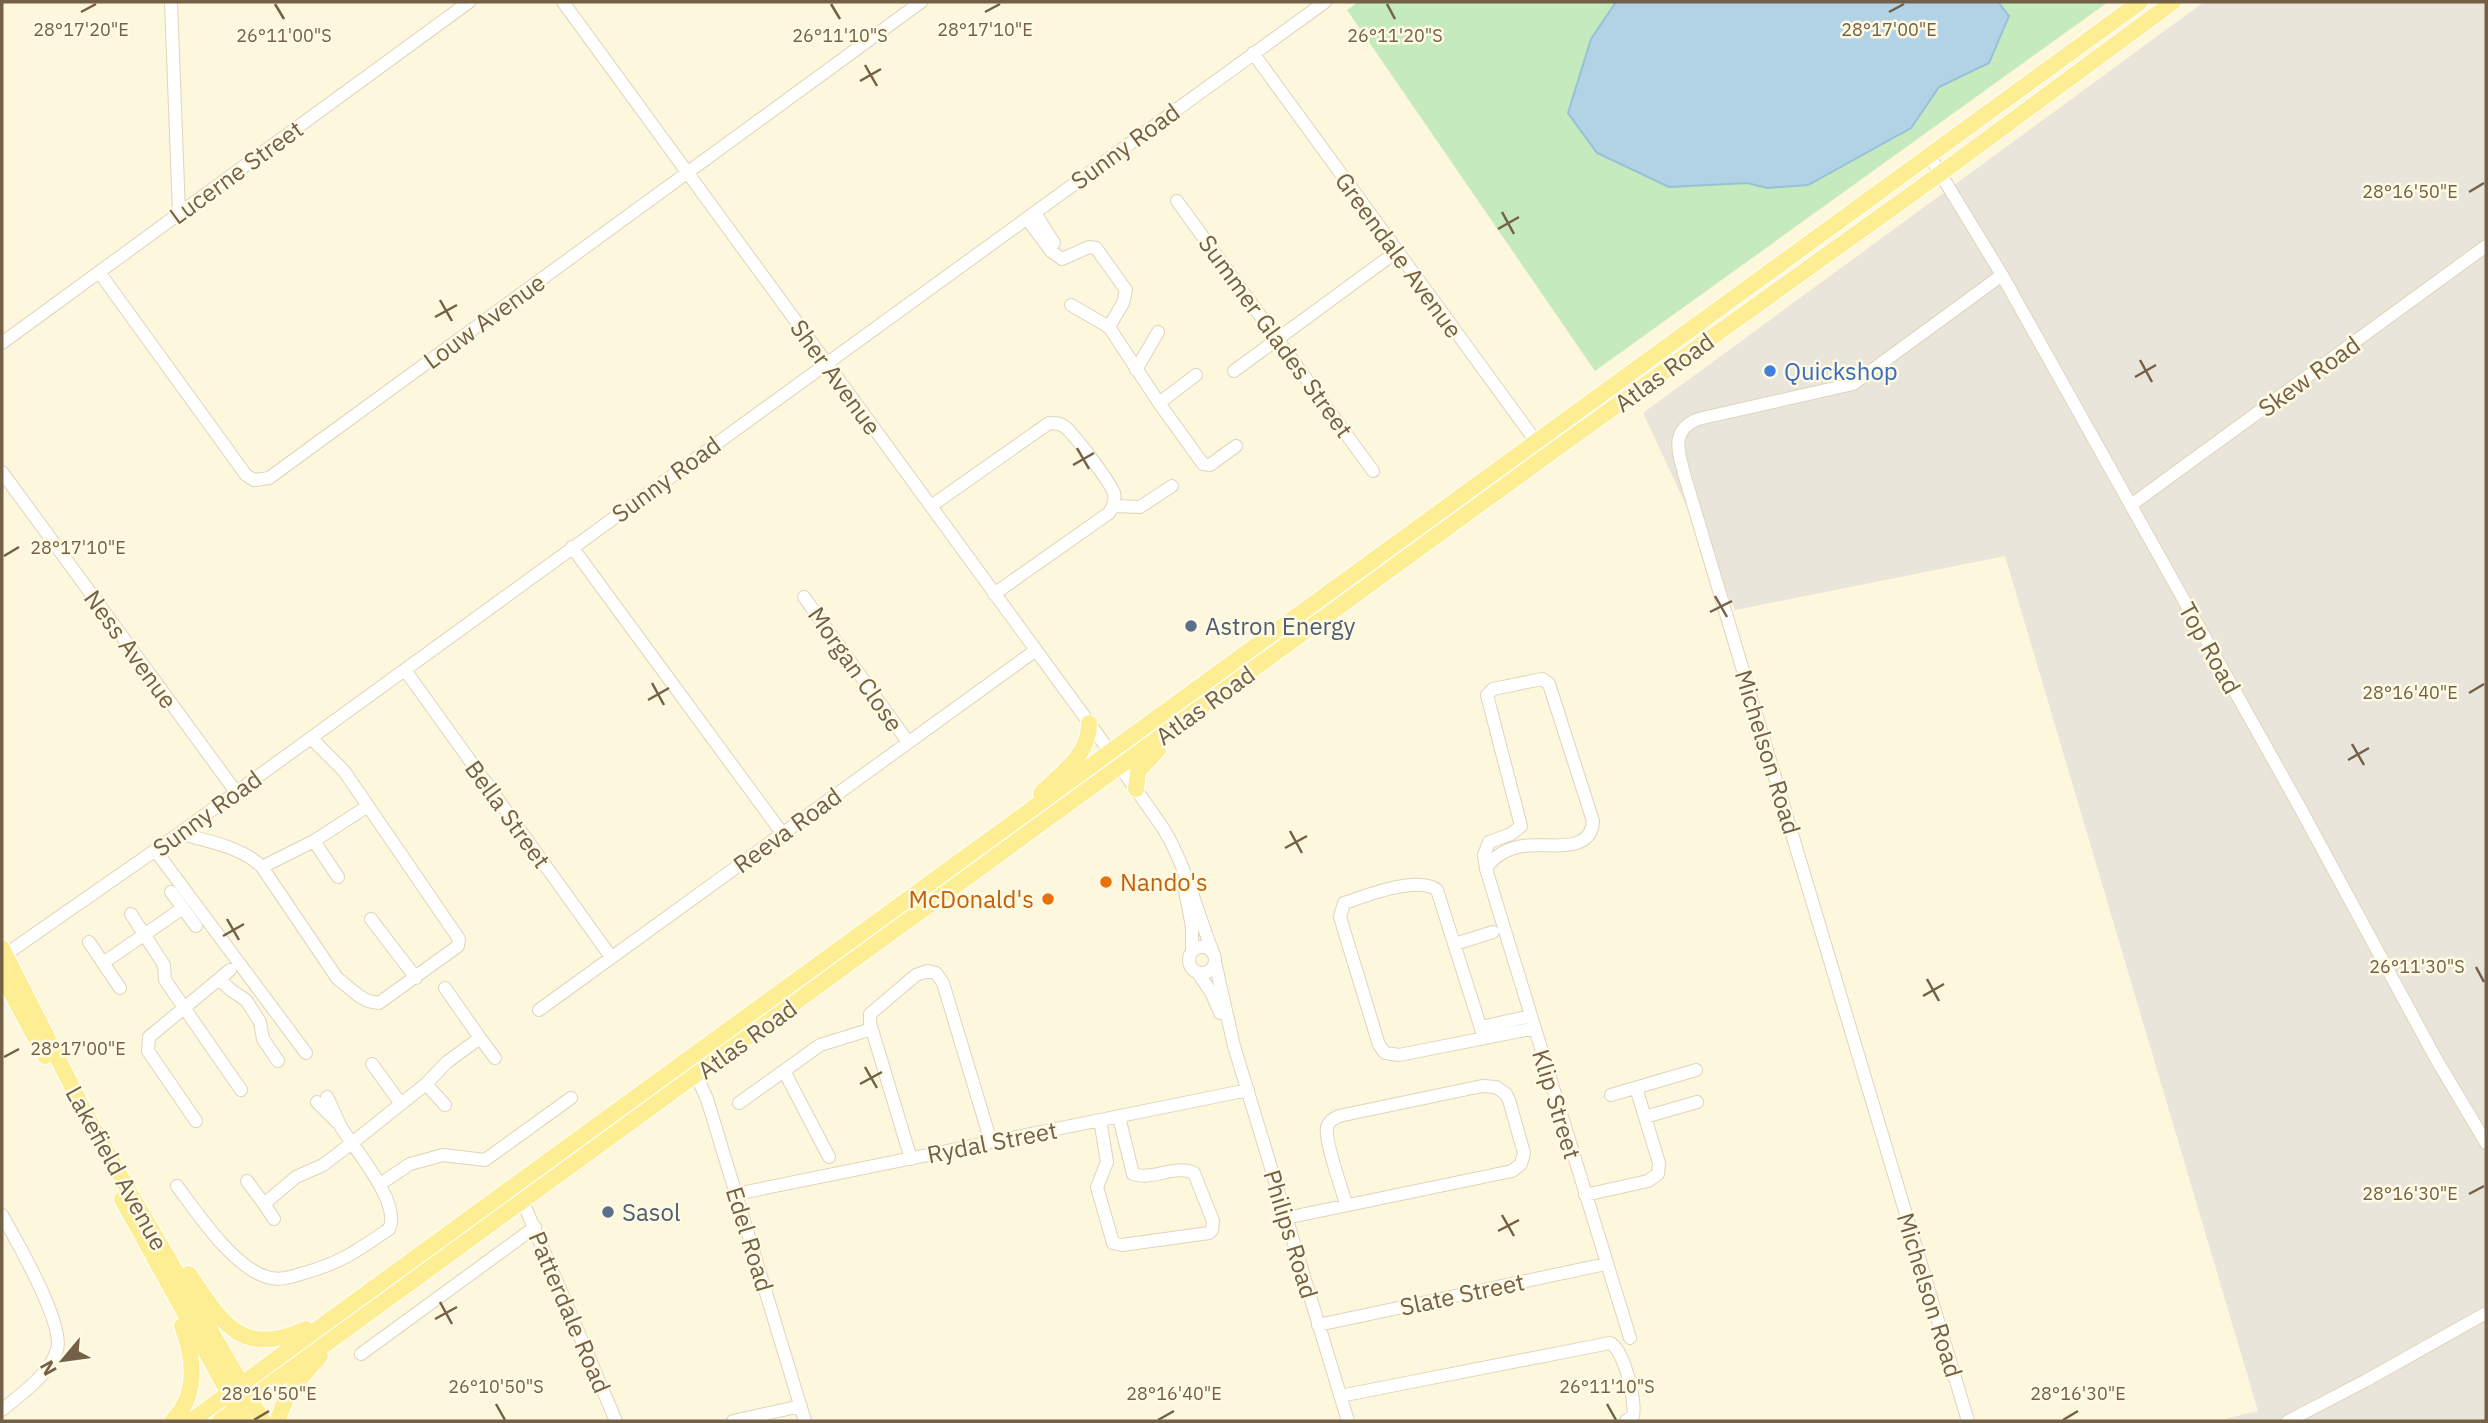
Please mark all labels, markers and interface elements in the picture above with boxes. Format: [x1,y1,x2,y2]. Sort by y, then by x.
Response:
text: 28°17'20"E [33,18,129,41]
text: 28°17'10"E [937,18,1033,41]
text: 28°17'00"E [1841,18,1937,41]
text: 26°11'00"S [236,24,332,47]
text: 26°11'10"S [792,24,888,47]
text: 26°11'20"S [1347,24,1443,47]
street label: Sunny Road [1064,96,1186,196]
street label: Lucerne Street [163,113,309,231]
street label: Greendale Avenue [1328,166,1470,344]
text: 28°16'50"E [2362,180,2458,203]
street label: Summer Glades Street [1192,228,1360,444]
street label: Louw Avenue [417,266,551,376]
street label: Sher Avenue [783,313,889,441]
street label: Atlas Road [1608,325,1720,419]
street label: Skew Road [2252,328,2366,424]
place label: Quickshop [1784,355,1898,387]
marker: Quickshop [1762,363,1778,379]
street label: Sunny Road [605,429,727,529]
text: 28°17'10"E [30,536,126,559]
street label: Ness Avenue [77,583,185,715]
street label: Top Road [2172,596,2248,700]
street label: Morgan Close [801,600,911,738]
place label: Astron Energy [1205,610,1356,642]
marker: Astron Energy [1183,618,1199,634]
street label: Atlas Road [1149,658,1261,752]
street label: Michelson Road [1728,666,1808,838]
text: 28°16'40"E [2362,681,2458,704]
street label: Bella Street [458,754,558,874]
street label: Sunny Road [146,763,268,863]
street label: Reeva Road [726,780,848,880]
place label: Nando's [1120,866,1208,898]
marker: Nando's [1098,874,1114,890]
place label: McDonald's [909,883,1034,915]
marker: McDonald's [1040,891,1056,907]
text: 26°11'30"S [2369,955,2465,978]
street label: Atlas Road [691,992,803,1086]
text: 28°17'00"E [30,1037,126,1060]
street label: Klip Street [1525,1045,1589,1163]
street label: Lakefield Avenue [59,1080,175,1256]
street label: Rydal Street [924,1114,1060,1170]
street label: Philips Road [1256,1166,1326,1302]
text: 28°16'30"E [2362,1182,2458,1205]
street label: Edel Road [719,1183,781,1295]
place label: Sasol [622,1196,680,1228]
marker: Sasol [600,1204,616,1220]
street label: Michelson Road [1890,1209,1970,1381]
street label: Patterdale Road [522,1226,618,1398]
street label: Slate Street [1397,1265,1527,1323]
north arrow [28,1325,98,1395]
text: N [34,1356,62,1380]
text: 26°10'50"S [448,1375,544,1398]
text: 26°11'10"S [1559,1375,1655,1398]
text: 28°16'50"E [221,1382,317,1405]
text: 28°16'40"E [1126,1382,1222,1405]
text: 28°16'30"E [2030,1382,2126,1405]

